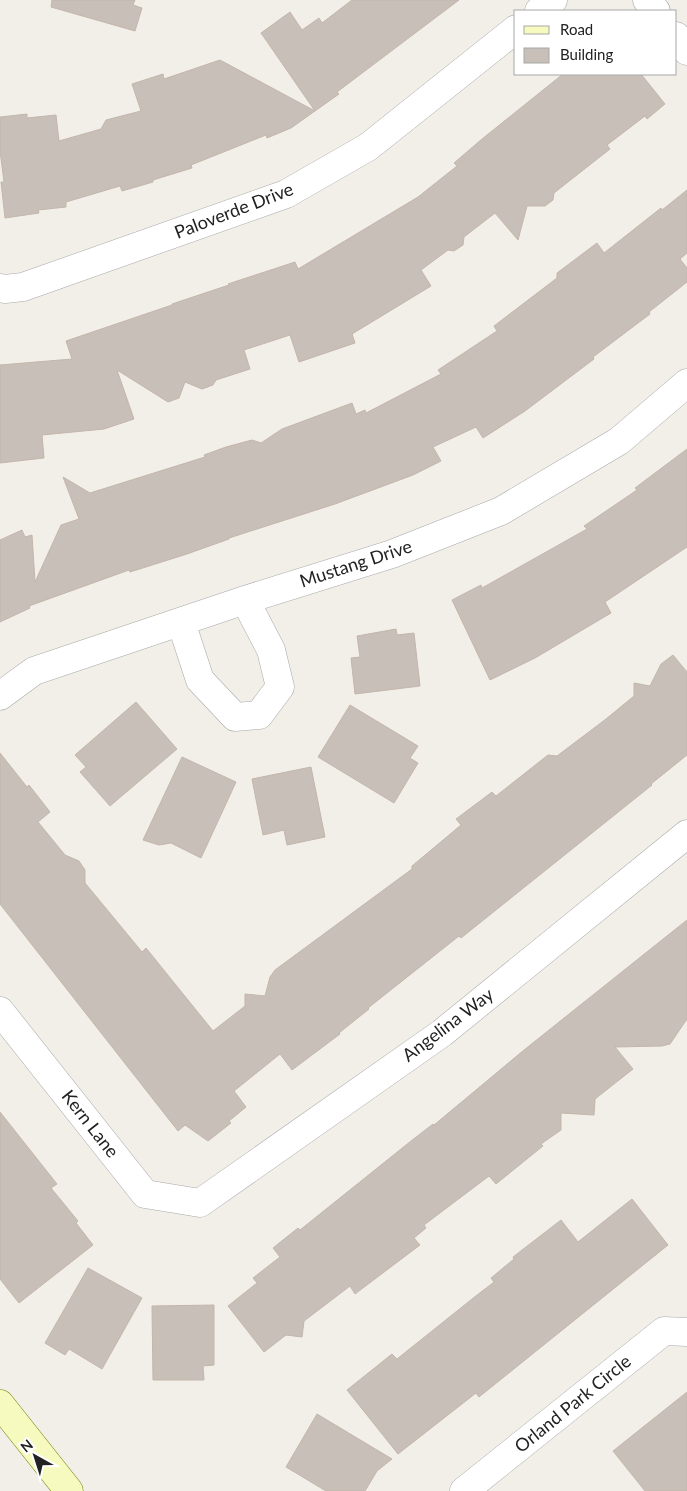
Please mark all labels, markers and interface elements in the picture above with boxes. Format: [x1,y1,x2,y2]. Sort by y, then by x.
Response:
legend [514,10,677,75]
text: Road [560,20,593,38]
text: Building [560,45,613,63]
street label: Paloverde Drive [171,177,296,243]
street label: Mustang Drive [297,535,415,592]
street label: Angelina Way [397,982,498,1066]
street label: Kern Lane [58,1085,124,1162]
street label: Orland Park Circle [510,1350,635,1457]
north arrow [10,1431,60,1481]
text: N [17,1436,36,1456]

